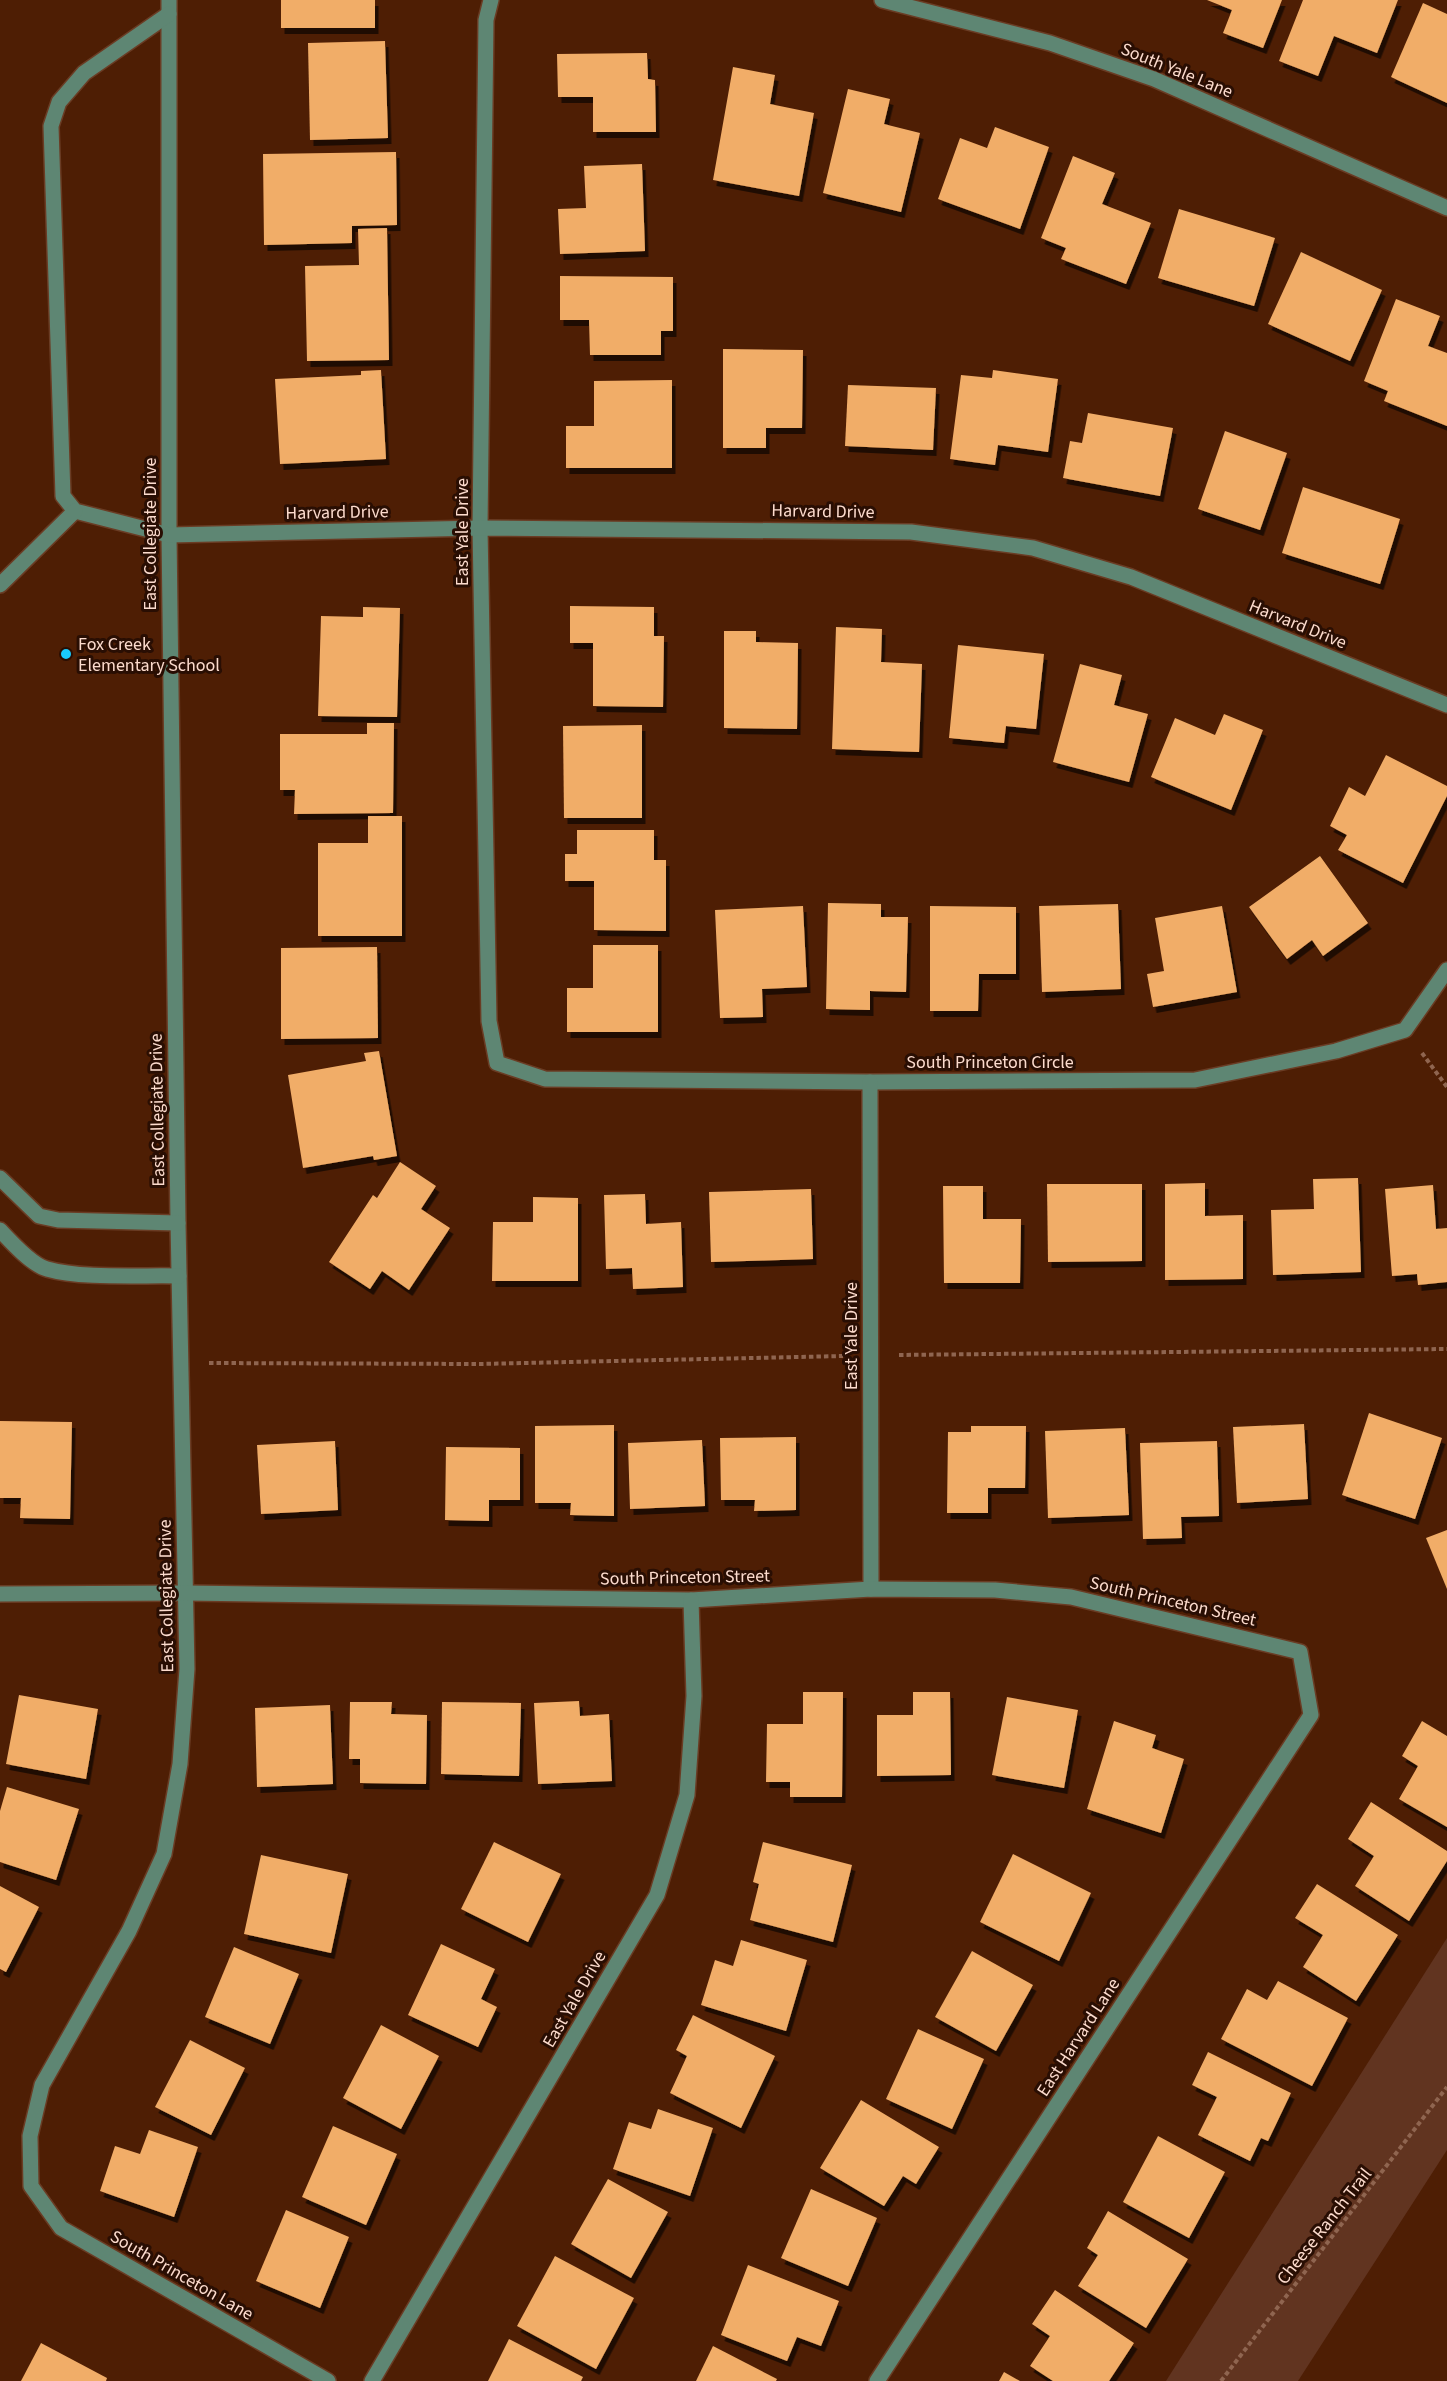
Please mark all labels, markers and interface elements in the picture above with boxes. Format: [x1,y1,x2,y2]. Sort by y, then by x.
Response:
street label: South Yale Lane [1117,37,1237,104]
street label: East Collegiate Drive [138,457,163,611]
street label: East Yale Drive [450,478,475,586]
street label: Harvard Drive [771,498,875,525]
street label: Harvard Drive [285,499,389,526]
street label: Harvard Drive [1245,594,1350,655]
place label: Fox Creek Elementary School [78,632,220,678]
marker: Fox Creek Elementary School [59,647,73,661]
street label: East Collegiate Drive [144,1033,171,1187]
street label: South Princeton Circle [906,1050,1074,1075]
street label: East Yale Drive [839,1282,864,1390]
street label: East Collegiate Drive [153,1519,180,1673]
street label: South Princeton Street [600,1564,770,1591]
street label: South Princeton Street [1087,1570,1259,1633]
street label: East Yale Drive [537,1946,612,2052]
street label: East Harvard Lane [1031,1973,1126,2101]
street label: Cheese Ranch Trail [1271,2163,1378,2290]
street label: South Princeton Lane [106,2224,258,2327]

